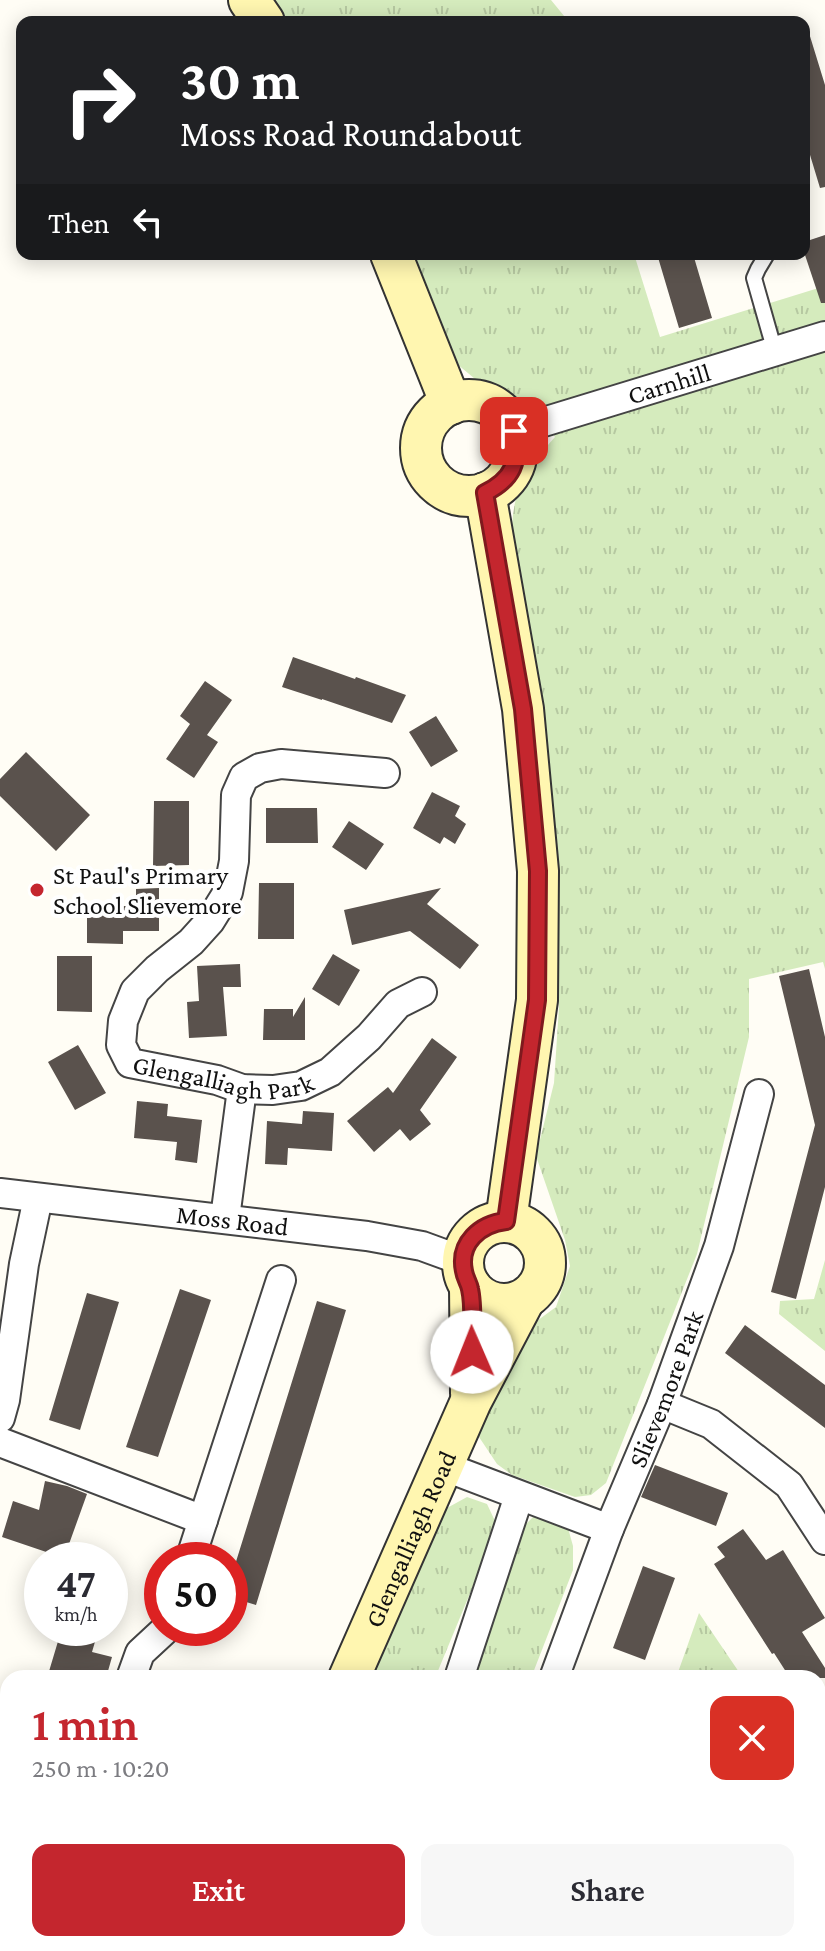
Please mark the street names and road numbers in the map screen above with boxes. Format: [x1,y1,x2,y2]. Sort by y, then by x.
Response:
street label: Carnhill [624,357,714,410]
street label: Glengalliagh Park [131,1049,319,1105]
street label: Moss Road [175,1199,290,1241]
street label: Slievemore Park [622,1306,709,1472]
street label: Glengalliagh Road [359,1446,462,1632]

